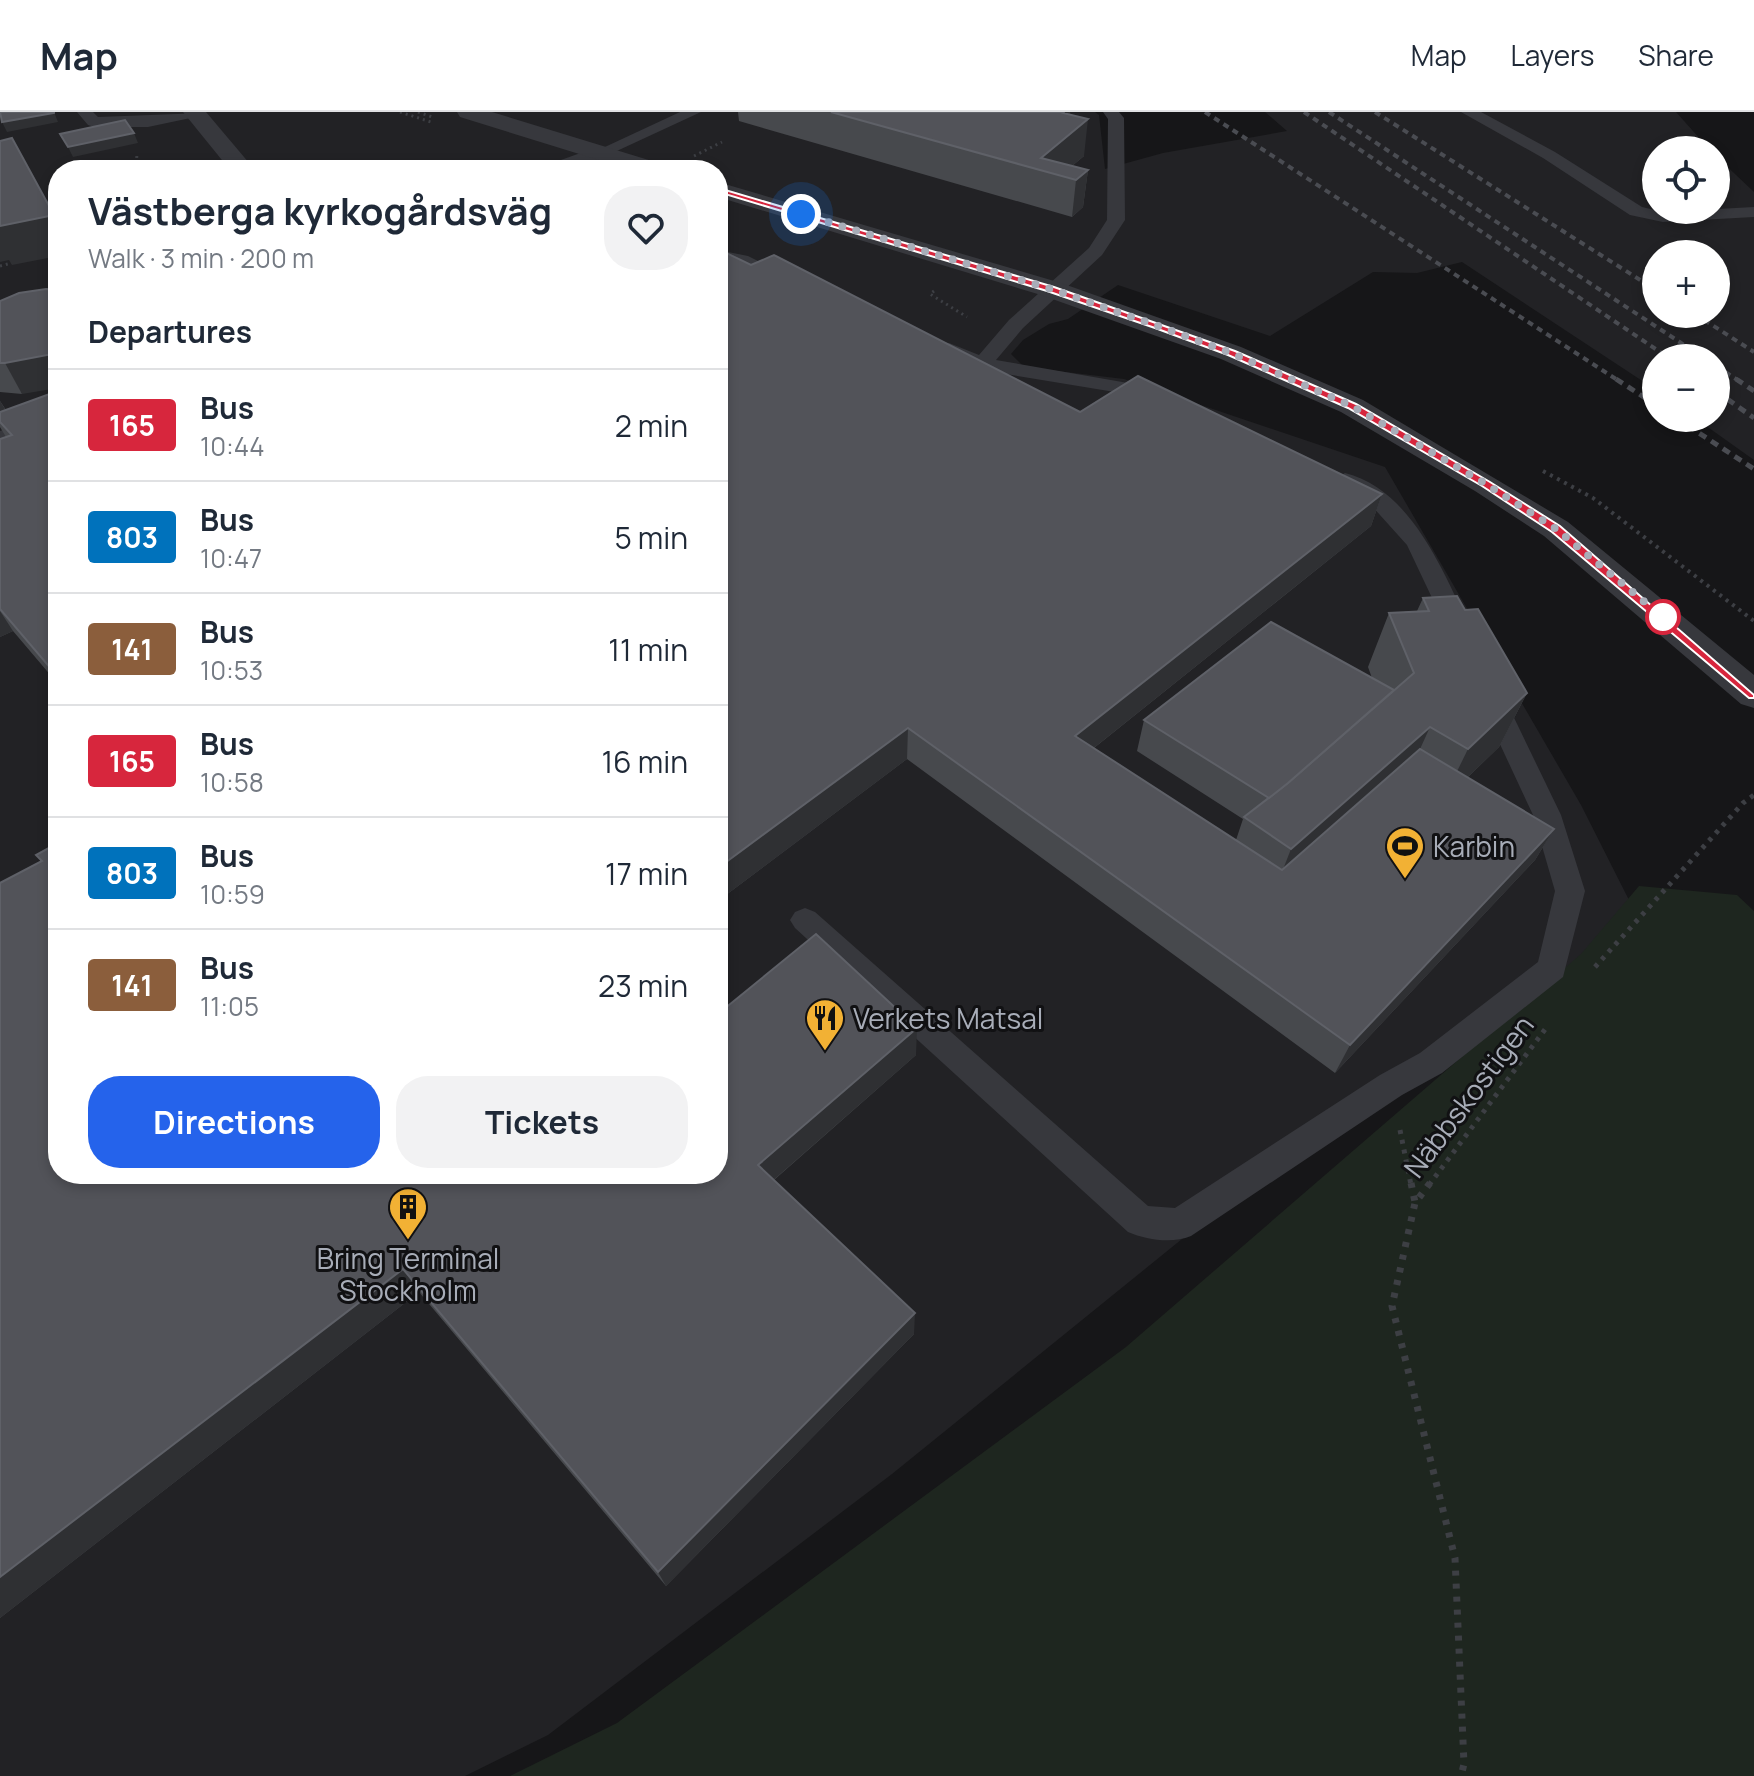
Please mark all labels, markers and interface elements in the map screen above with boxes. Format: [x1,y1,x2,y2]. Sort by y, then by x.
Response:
text: Map [40,29,118,81]
text: Map [1411,36,1467,74]
text: Layers [1511,36,1594,74]
text: Share [1638,36,1714,74]
map controls [1642,136,1730,432]
button: locate [1642,136,1730,224]
text: Västberga kyrkogårdsväg [88,184,552,236]
button: heart [604,186,688,270]
your location [781,194,821,234]
text: Walk · 3 min · 200 m [88,240,314,276]
button: + [1642,240,1730,328]
text: Departures [88,311,252,352]
button: − [1642,344,1730,432]
text: Bus [200,387,254,428]
text: 2 min [615,405,688,446]
text: 165 [109,406,155,444]
text: 10:44 [200,428,265,464]
text: Bus [200,499,254,540]
text: 5 min [614,517,688,558]
text: 803 [106,518,158,556]
text: 10:47 [200,540,262,576]
unlabelled marker [1646,600,1680,634]
text: Bus [200,611,254,652]
text: 11 min [608,629,688,670]
text: 141 [111,630,153,668]
text: 10:53 [200,652,263,688]
text: Bus [200,723,254,764]
text: 16 min [601,741,688,782]
text: 165 [109,742,155,780]
text: 10:58 [200,764,264,800]
sports icon: Karbin [1384,825,1426,880]
place label: Karbin [1433,827,1515,865]
text: Bus [200,835,254,876]
text: 17 min [605,853,688,894]
text: 803 [106,854,158,892]
text: 10:59 [200,876,265,912]
text: Bus [200,947,254,988]
text: 23 min [598,965,688,1006]
text: 141 [111,966,153,1004]
text: 11:05 [200,988,259,1024]
restaurant icon: Verkets Matsal [804,997,846,1052]
place label: Verkets Matsal [853,999,1043,1037]
street label: Näbbskostigen [1394,1007,1542,1185]
button: Directions [88,1076,380,1168]
button: Tickets [396,1076,688,1168]
building icon: Bring Terminal Stockholm [387,1186,429,1241]
place label: Bring Terminal Stockholm [317,1239,499,1309]

